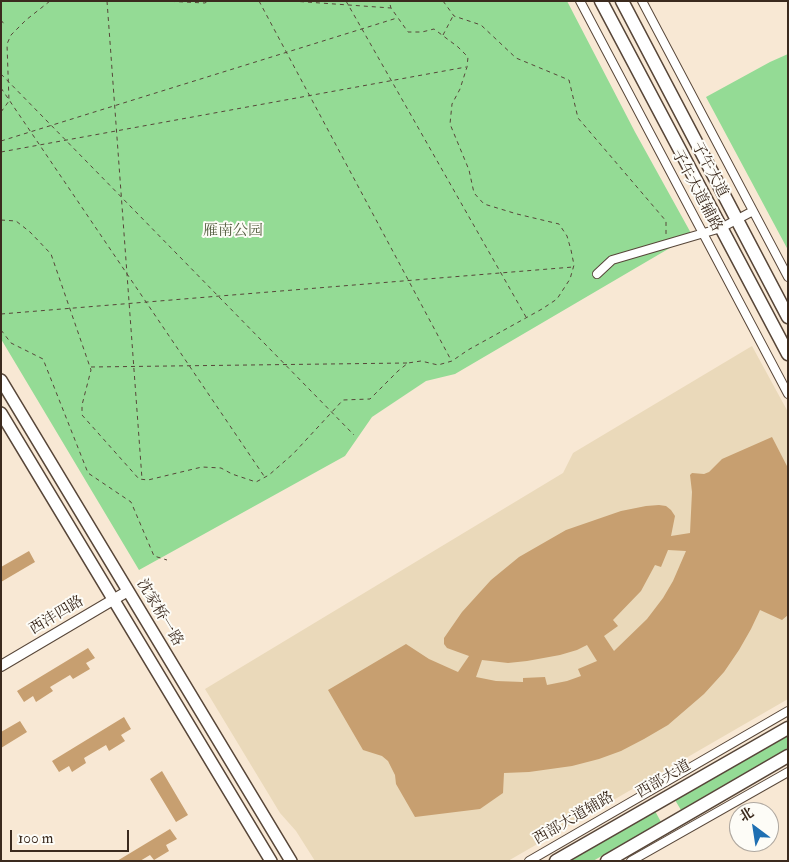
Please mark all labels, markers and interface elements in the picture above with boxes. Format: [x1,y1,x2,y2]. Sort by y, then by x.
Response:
street label: 子午大道 [687,139,731,201]
street label: 子午大道辅路 [667,147,725,235]
park label: 雁南公园 [203,223,263,241]
street label: 沈家桥一路 [132,576,186,650]
street label: 西沣四路 [27,593,87,639]
street label: 西部大道 [634,757,694,803]
street label: 西部大道辅路 [531,789,617,849]
north arrow [729,802,779,852]
text: 北 [736,804,757,825]
scale bar [12,820,131,852]
text: 100 m [18,829,53,848]

